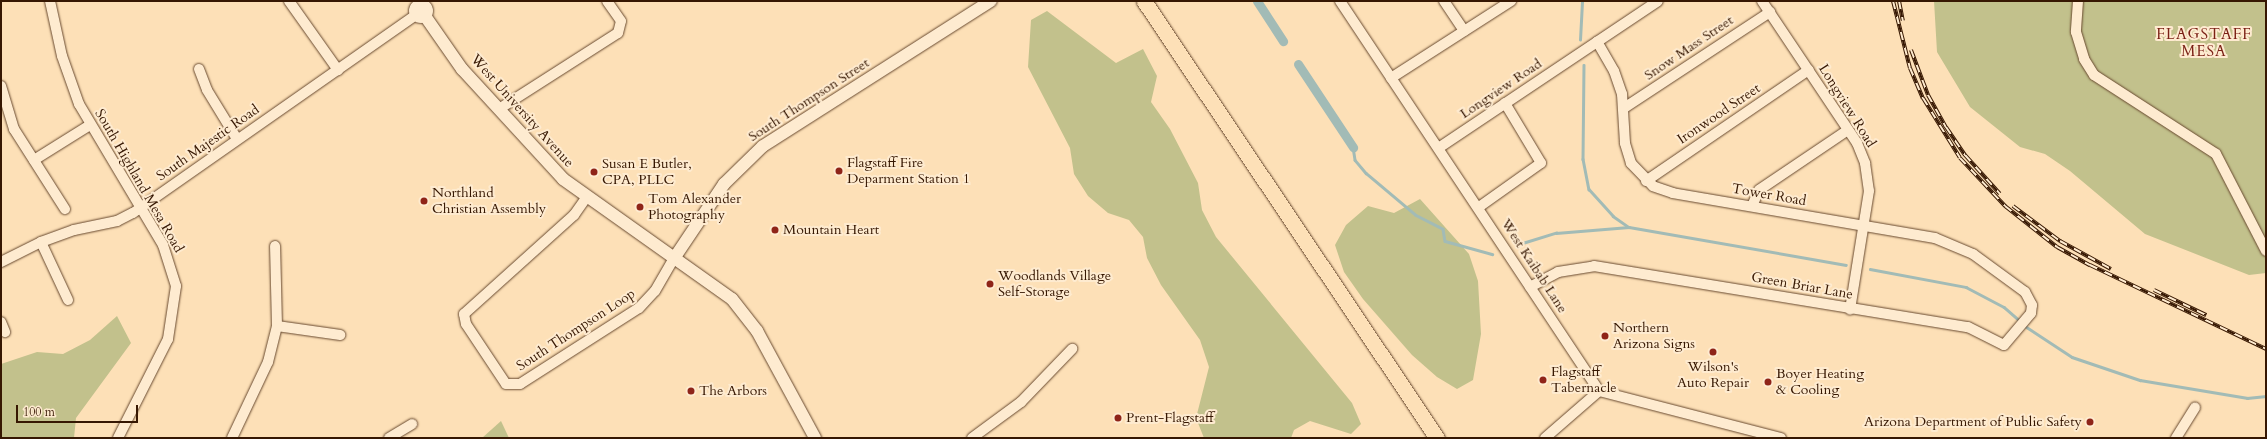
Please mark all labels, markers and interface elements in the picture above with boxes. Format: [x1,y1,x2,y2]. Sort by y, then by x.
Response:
street label: Snow Mass Street [1641,12,1737,84]
district label: FLAGSTAFF MESA [2156,25,2252,60]
street label: West University Avenue [467,51,577,171]
street label: South Thompson Street [745,55,873,145]
street label: Longview Road [1457,55,1545,123]
street label: Longview Road [1815,61,1879,151]
street label: Ironwood Street [1674,80,1764,148]
street label: South Majestic Road [153,101,263,185]
street label: South Highland Mesa Road [91,106,187,256]
place label: Flagstaff Fire Deparment Station 1 [847,155,970,188]
place label: Susan E Butler, CPA, PLLC [602,156,692,188]
marker: Flagstaff Fire Deparment Station 1 [834,166,844,176]
marker: Susan E Butler, CPA, PLLC [589,167,599,177]
street label: Tower Road [1731,180,1807,210]
place label: Northland Christian Assembly [432,185,546,218]
place label: Tom Alexander Photography [648,191,741,224]
marker: Northland Christian Assembly [419,196,429,206]
marker: Tom Alexander Photography [635,202,645,212]
street label: West Kaibab Lane [1497,216,1571,316]
place label: Mountain Heart [783,222,879,238]
marker: Mountain Heart [770,225,780,235]
place label: Woodlands Village Self-Storage [998,268,1111,300]
street label: Green Briar Lane [1750,269,1854,303]
marker: Woodlands Village Self-Storage [985,279,995,289]
street label: South Thompson Loop [514,285,638,375]
place label: Northern Arizona Signs [1613,320,1695,352]
marker: Northern Arizona Signs [1600,331,1610,341]
marker: Wilson's Auto Repair [1708,347,1718,357]
place label: Wilson's Auto Repair [1677,359,1749,392]
place label: Flagstaff Tabernacle [1551,364,1617,396]
place label: Boyer Heating & Cooling [1776,366,1864,398]
marker: Flagstaff Tabernacle [1538,375,1548,385]
marker: Boyer Heating & Cooling [1763,377,1773,387]
place label: The Arbors [699,383,767,399]
marker: The Arbors [686,386,696,396]
scale bar [18,397,140,423]
text: 100 m [23,404,55,420]
place label: Prent-Flagstaff [1126,410,1213,426]
marker: Prent-Flagstaff [1113,413,1123,423]
place label: Arizona Department of Public Safety [1864,414,2082,430]
marker: Arizona Department of Public Safety [2085,417,2095,427]

